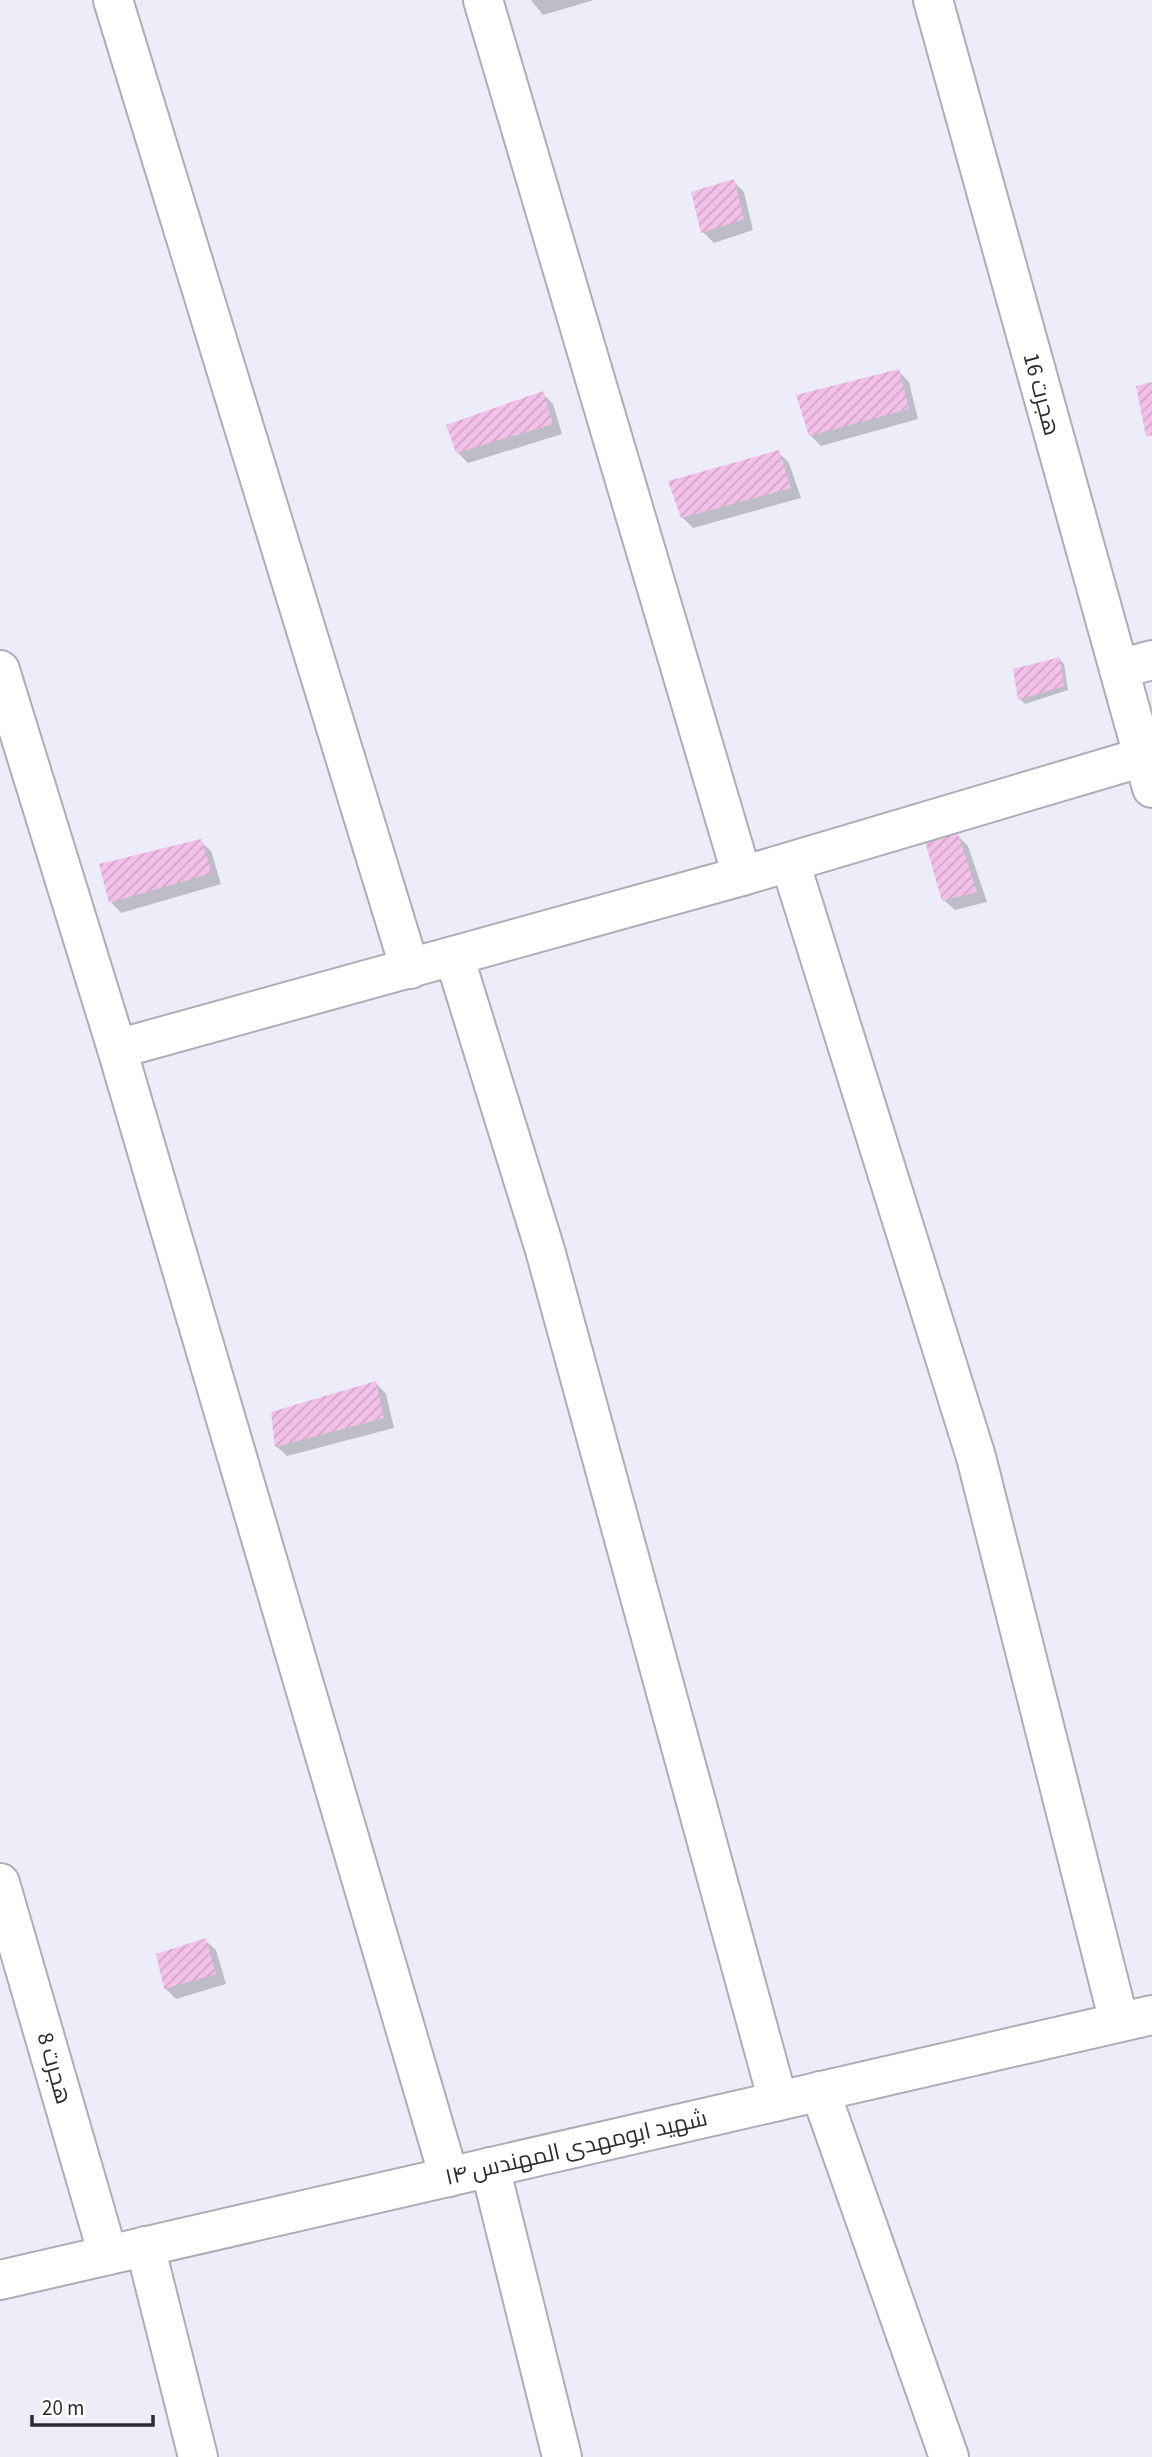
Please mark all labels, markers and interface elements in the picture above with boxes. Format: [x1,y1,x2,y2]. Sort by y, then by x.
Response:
street label: هجرت 16 [1015,349,1068,439]
street label: هجرت 8 [29,2028,80,2108]
street label: شهید ابومهدی المهندس ۱۴ [442,2101,710,2194]
scale bar [32,2384,152,2428]
text: 20 m [42,2393,84,2423]

